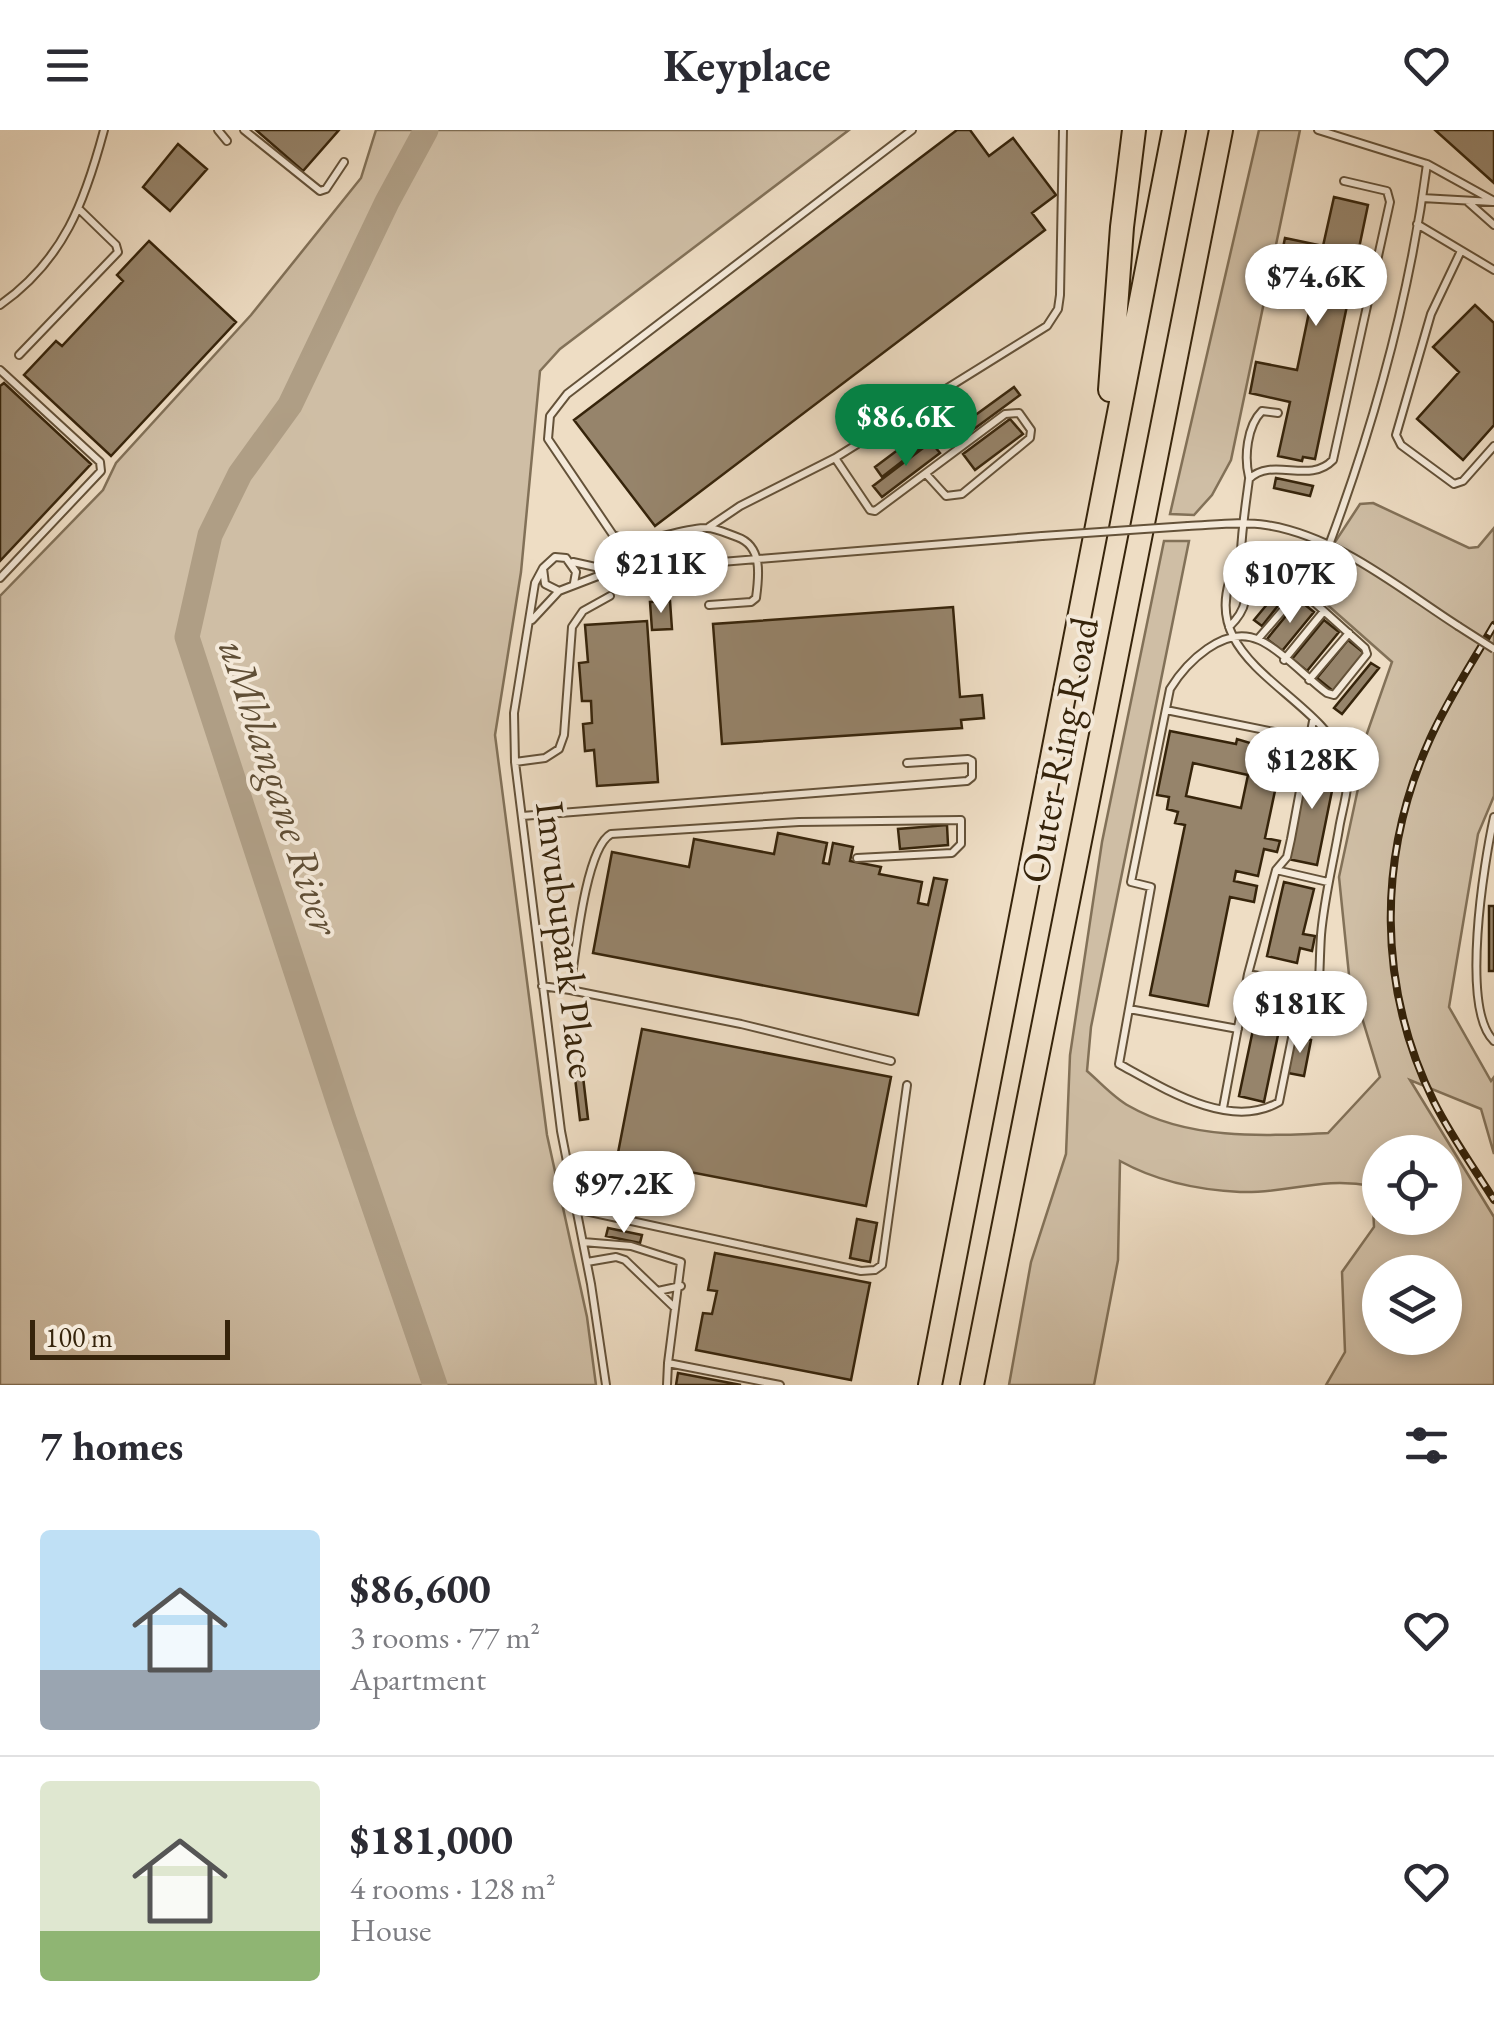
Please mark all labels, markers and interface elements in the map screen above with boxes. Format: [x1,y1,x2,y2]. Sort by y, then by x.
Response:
text: Keyplace [663,36,831,94]
icon: menu [40,38,95,93]
icon: heart [1399,38,1454,93]
pin: $74.6K [1235,244,1397,329]
text: $74.6K [1267,255,1365,297]
pin: $86.6K [825,384,987,469]
text: $86.6K [857,395,955,437]
pin: $211K [591,531,731,616]
pin: $107K [1220,541,1360,626]
text: $211K [616,542,706,584]
text: $107K [1245,552,1335,594]
street label: Outer Ring Road [1008,612,1110,887]
water label: uMhlangane River [206,633,354,943]
pin: $128K [1242,727,1382,812]
text: $128K [1267,738,1357,780]
street label: Imvubupark Place [524,798,610,1082]
pin: $181K [1230,971,1370,1056]
text: $181K [1255,982,1345,1024]
map controls [1362,1135,1462,1355]
button: locate [1362,1135,1462,1235]
pin: $97.2K [543,1151,705,1236]
text: $97.2K [575,1162,673,1204]
button: layers [1362,1255,1462,1355]
scale bar [30,1315,230,1360]
text: 100 m [45,1319,113,1355]
text: 7 homes [40,1418,183,1473]
icon: filters [1399,1418,1454,1473]
text: $86,600 [350,1561,491,1616]
icon: home [120,1570,240,1690]
icon: heart [1399,1603,1454,1658]
text: 3 rooms · 77 m² [350,1616,540,1658]
text: Apartment [350,1658,486,1700]
text: $181,000 [350,1812,513,1867]
icon: home [120,1821,240,1941]
icon: heart [1399,1854,1454,1909]
text: 4 rooms · 128 m² [350,1867,556,1909]
text: House [350,1909,431,1951]

